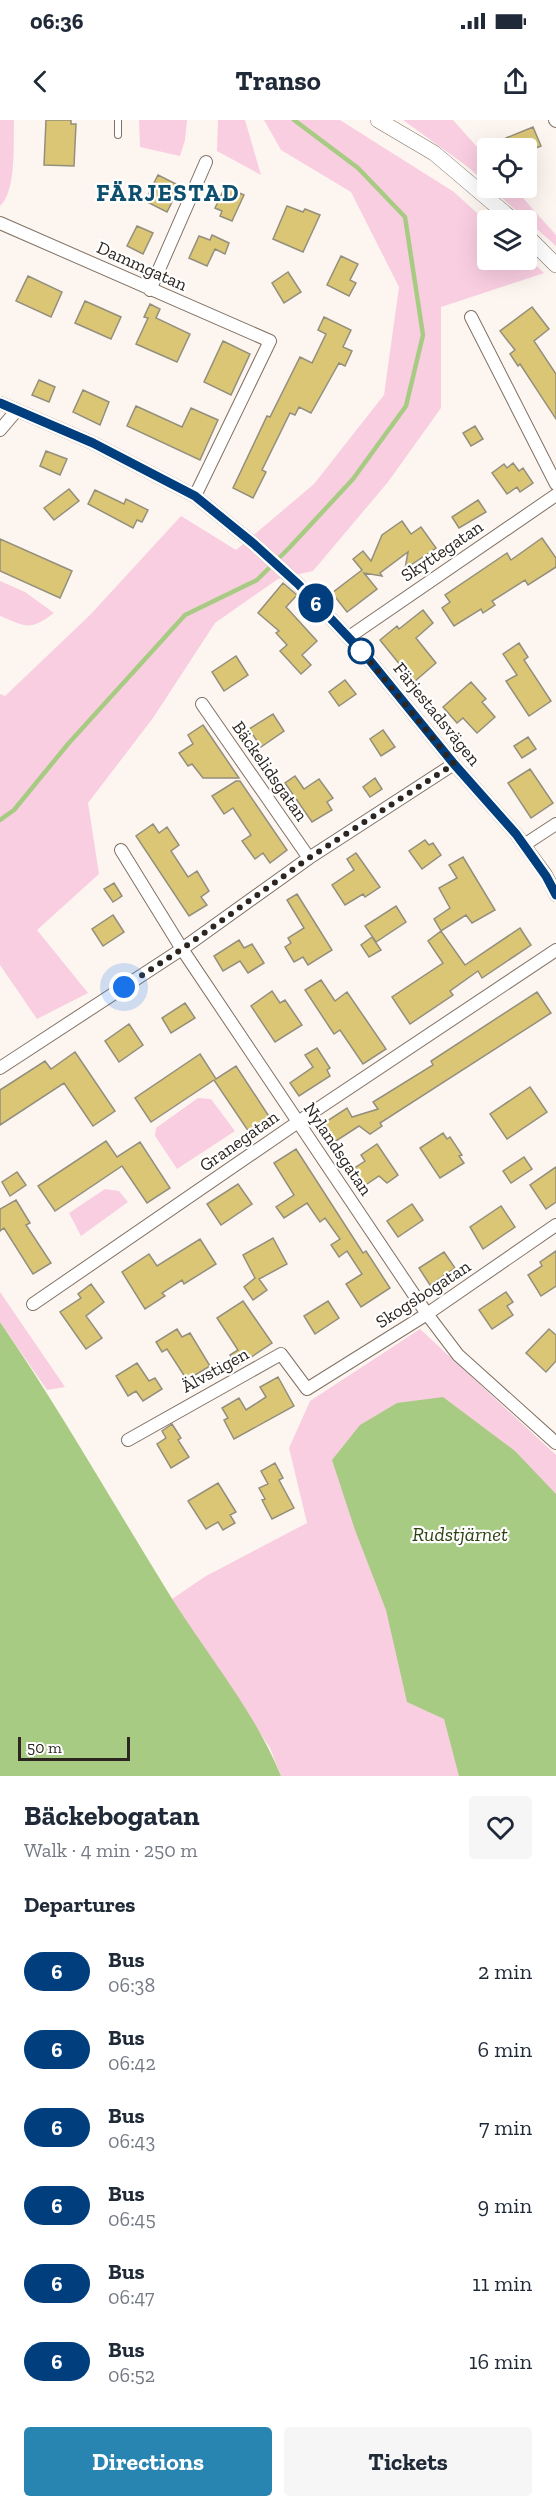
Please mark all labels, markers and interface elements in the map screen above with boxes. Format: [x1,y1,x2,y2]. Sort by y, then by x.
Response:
text: 06:36 [30,8,83,35]
icon: back [24,65,57,98]
text: Transo [235,65,321,97]
icon: share [499,65,532,98]
map controls [477,138,537,270]
button: locate [477,138,537,198]
district label: FÄRJESTAD [96,178,240,207]
button: layers [477,210,537,270]
street label: Dammgatan [93,236,191,296]
street label: Skyttegatan [397,515,488,586]
line badge: 6 [296,584,336,622]
text: 6 [310,591,322,616]
unlabelled marker [348,638,374,664]
street label: Färjestadsvägen [389,658,486,771]
street label: Bäckelidsgatan [227,717,313,826]
your location [109,972,139,1002]
street label: Nylandsgatan [299,1098,378,1200]
street label: Granegatan [195,1105,283,1176]
street label: Skogsbogatan [371,1255,475,1333]
street label: Älvstigen [178,1342,253,1397]
water label: Rudstjärnet [412,1522,508,1546]
scale bar [18,1734,130,1762]
text: 50 m [27,1738,62,1757]
button: heart [469,1796,532,1859]
text: Bäckebogatan [24,1799,200,1832]
text: Walk · 4 min · 250 m [24,1838,198,1862]
text: Departures [24,1891,135,1918]
text: Bus [108,1946,145,1973]
text: 2 min [478,1958,532,1985]
text: 6 [51,1959,63,1984]
text: 06:38 [108,1973,155,1997]
text: Bus [108,2024,145,2051]
text: 6 min [478,2036,532,2063]
text: 6 [51,2037,63,2062]
text: 06:42 [108,2051,156,2075]
text: Bus [108,2102,145,2129]
text: 7 min [479,2114,532,2141]
text: 6 [51,2115,63,2140]
text: 06:43 [108,2129,155,2153]
text: Bus [108,2180,145,2207]
text: 9 min [478,2192,532,2219]
text: 6 [51,2193,63,2218]
text: 06:45 [108,2207,156,2231]
text: Bus [108,2258,145,2285]
text: 11 min [472,2270,532,2297]
text: 6 [51,2271,63,2296]
text: 06:47 [108,2285,155,2309]
text: Bus [108,2336,145,2363]
text: 16 min [469,2348,532,2375]
text: 6 [51,2349,63,2374]
text: 06:52 [108,2363,155,2387]
button: Directions [24,2427,272,2496]
button: Tickets [284,2427,532,2496]

